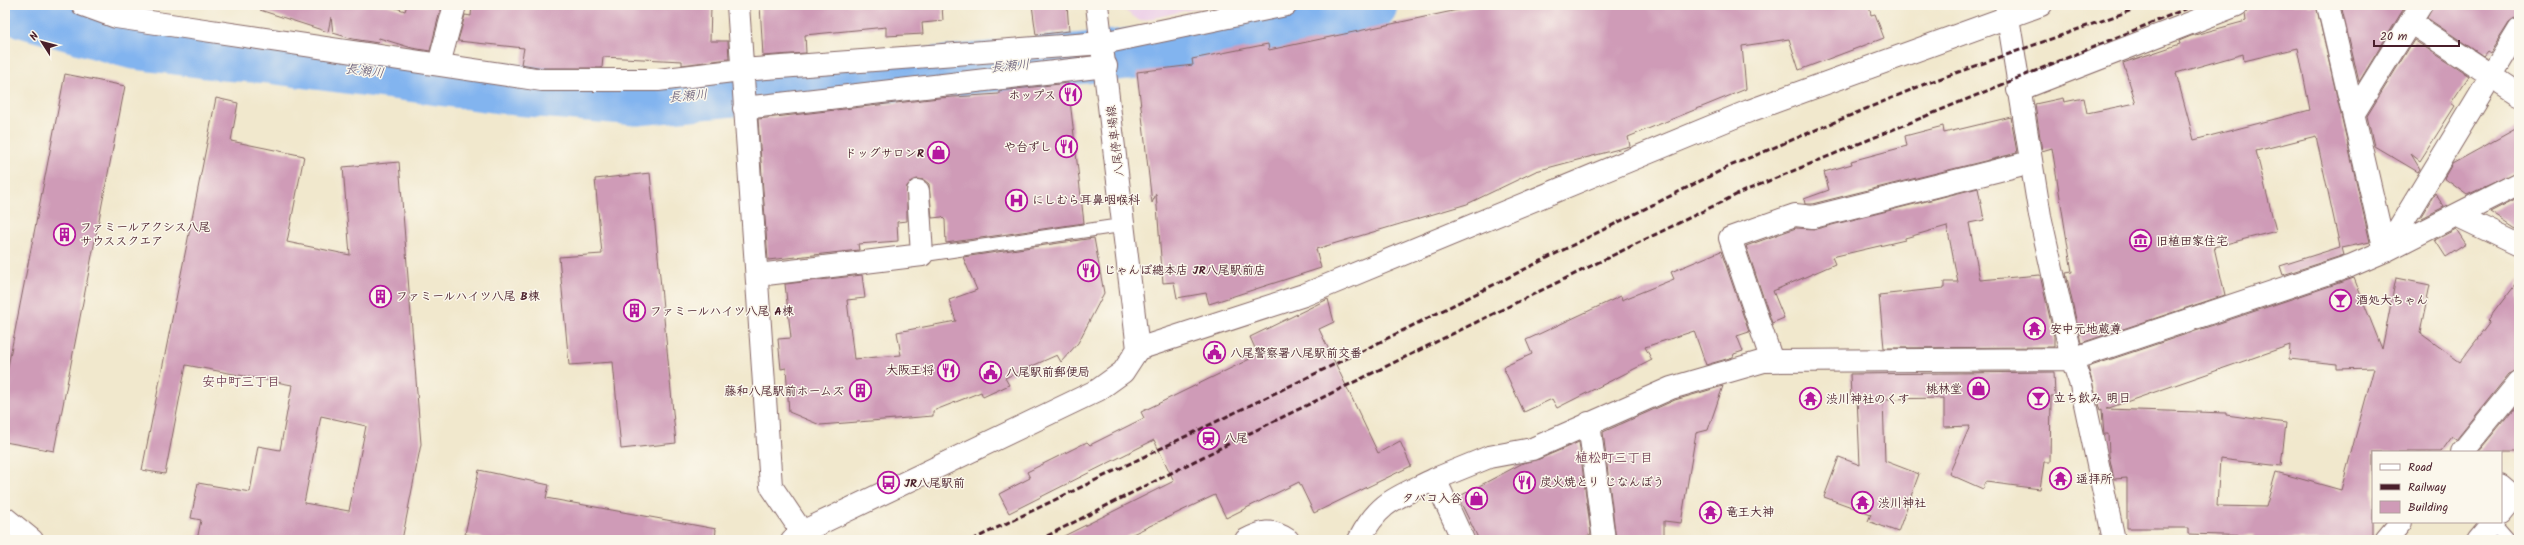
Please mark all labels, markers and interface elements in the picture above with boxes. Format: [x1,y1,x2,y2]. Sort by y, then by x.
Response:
north arrow [22,22,62,62]
scale bar [2374,22,2459,48]
text: 20 m [2380,27,2408,46]
text: N [25,29,44,45]
water label: 長瀬川 [990,54,1030,79]
water label: 長瀬川 [344,59,385,84]
restaurant icon: ホップス [1058,82,1084,108]
water label: 長瀬川 [668,84,708,109]
place label: ホップス [1008,86,1056,105]
street label: 八尾停車場線 [1102,104,1129,178]
restaurant icon: や台ずし [1054,134,1080,160]
place label: や台ずし [1004,138,1052,157]
shop icon: ドッグサロンR [926,140,952,166]
place label: ドッグサロンR [845,144,924,163]
hospital icon: にしむら耳鼻咽喉科 [1003,187,1029,213]
place label: にしむら耳鼻咽喉科 [1032,191,1140,210]
place label: ファミールアクシス八尾 サウススクエア [80,218,211,251]
building icon: ファミールアクシス八尾 サウススクエア [52,221,78,247]
museum icon: 旧植田家住宅 [2127,228,2153,254]
place label: 旧植田家住宅 [2156,232,2228,251]
restaurant icon: じゃんぼ總本店 JR八尾駅前店 [1076,257,1102,283]
place label: じゃんぼ總本店 JR八尾駅前店 [1104,261,1266,280]
building icon: ファミールハイツ八尾 B棟 [368,283,394,309]
place label: ファミールハイツ八尾 B棟 [396,287,540,306]
bar icon: 酒処大ちゃん [2328,287,2354,313]
place label: 酒処大ちゃん [2356,291,2428,310]
building icon: ファミールハイツ八尾 A棟 [622,298,648,324]
place label: ファミールハイツ八尾 A棟 [650,302,794,321]
temple icon: 安中元地蔵尊 [2022,316,2048,342]
place label: 安中元地蔵尊 [2050,320,2122,339]
public building icon: 八尾警察署八尾駅前交番 [1202,340,1228,366]
place label: 八尾警察署八尾駅前交番 [1230,344,1362,363]
restaurant icon: 大阪王将 [936,357,962,383]
public building icon: 八尾駅前郵便局 [977,359,1003,385]
place label: 大阪王将 [886,361,934,380]
place label: 八尾駅前郵便局 [1006,363,1090,382]
district label: 安中町三丁目 [202,372,280,393]
shop icon: 桃林堂 [1965,376,1991,402]
building icon: 藤和八尾駅前ホームズ [847,378,873,404]
place label: 桃林堂 [1926,380,1962,399]
place label: 藤和八尾駅前ホームズ [724,382,844,401]
bar icon: 立ち飲み 明日 [2025,385,2051,411]
temple icon: 渋川神社のくす [1797,386,1823,412]
place label: 立ち飲み 明日 [2054,389,2131,408]
place label: 渋川神社のくす [1826,390,1910,409]
station icon: 八尾 [1195,425,1221,451]
place label: 八尾 [1224,429,1248,448]
district label: 植松町三丁目 [1575,448,1653,469]
legend [2372,451,2502,523]
text: Road [2408,458,2433,477]
temple icon: 遥拝所 [2047,466,2073,492]
restaurant icon: 炭火焼とり じなんぼう [1511,469,1537,495]
bus stop icon: JR八尾駅前 [876,470,902,496]
place label: 遥拝所 [2076,470,2113,489]
place label: 炭火焼とり じなんぼう [1540,473,1665,492]
place label: JR八尾駅前 [904,474,965,493]
text: Railway [2408,478,2446,497]
shop icon: タバコ入谷 [1464,485,1490,511]
place label: タバコ入谷 [1402,489,1462,508]
temple icon: 渋川神社 [1850,490,1876,516]
place label: 渋川神社 [1878,494,1926,513]
text: Building [2408,498,2448,517]
temple icon: 竜王大神 [1697,499,1723,525]
place label: 竜王大神 [1726,503,1774,522]

